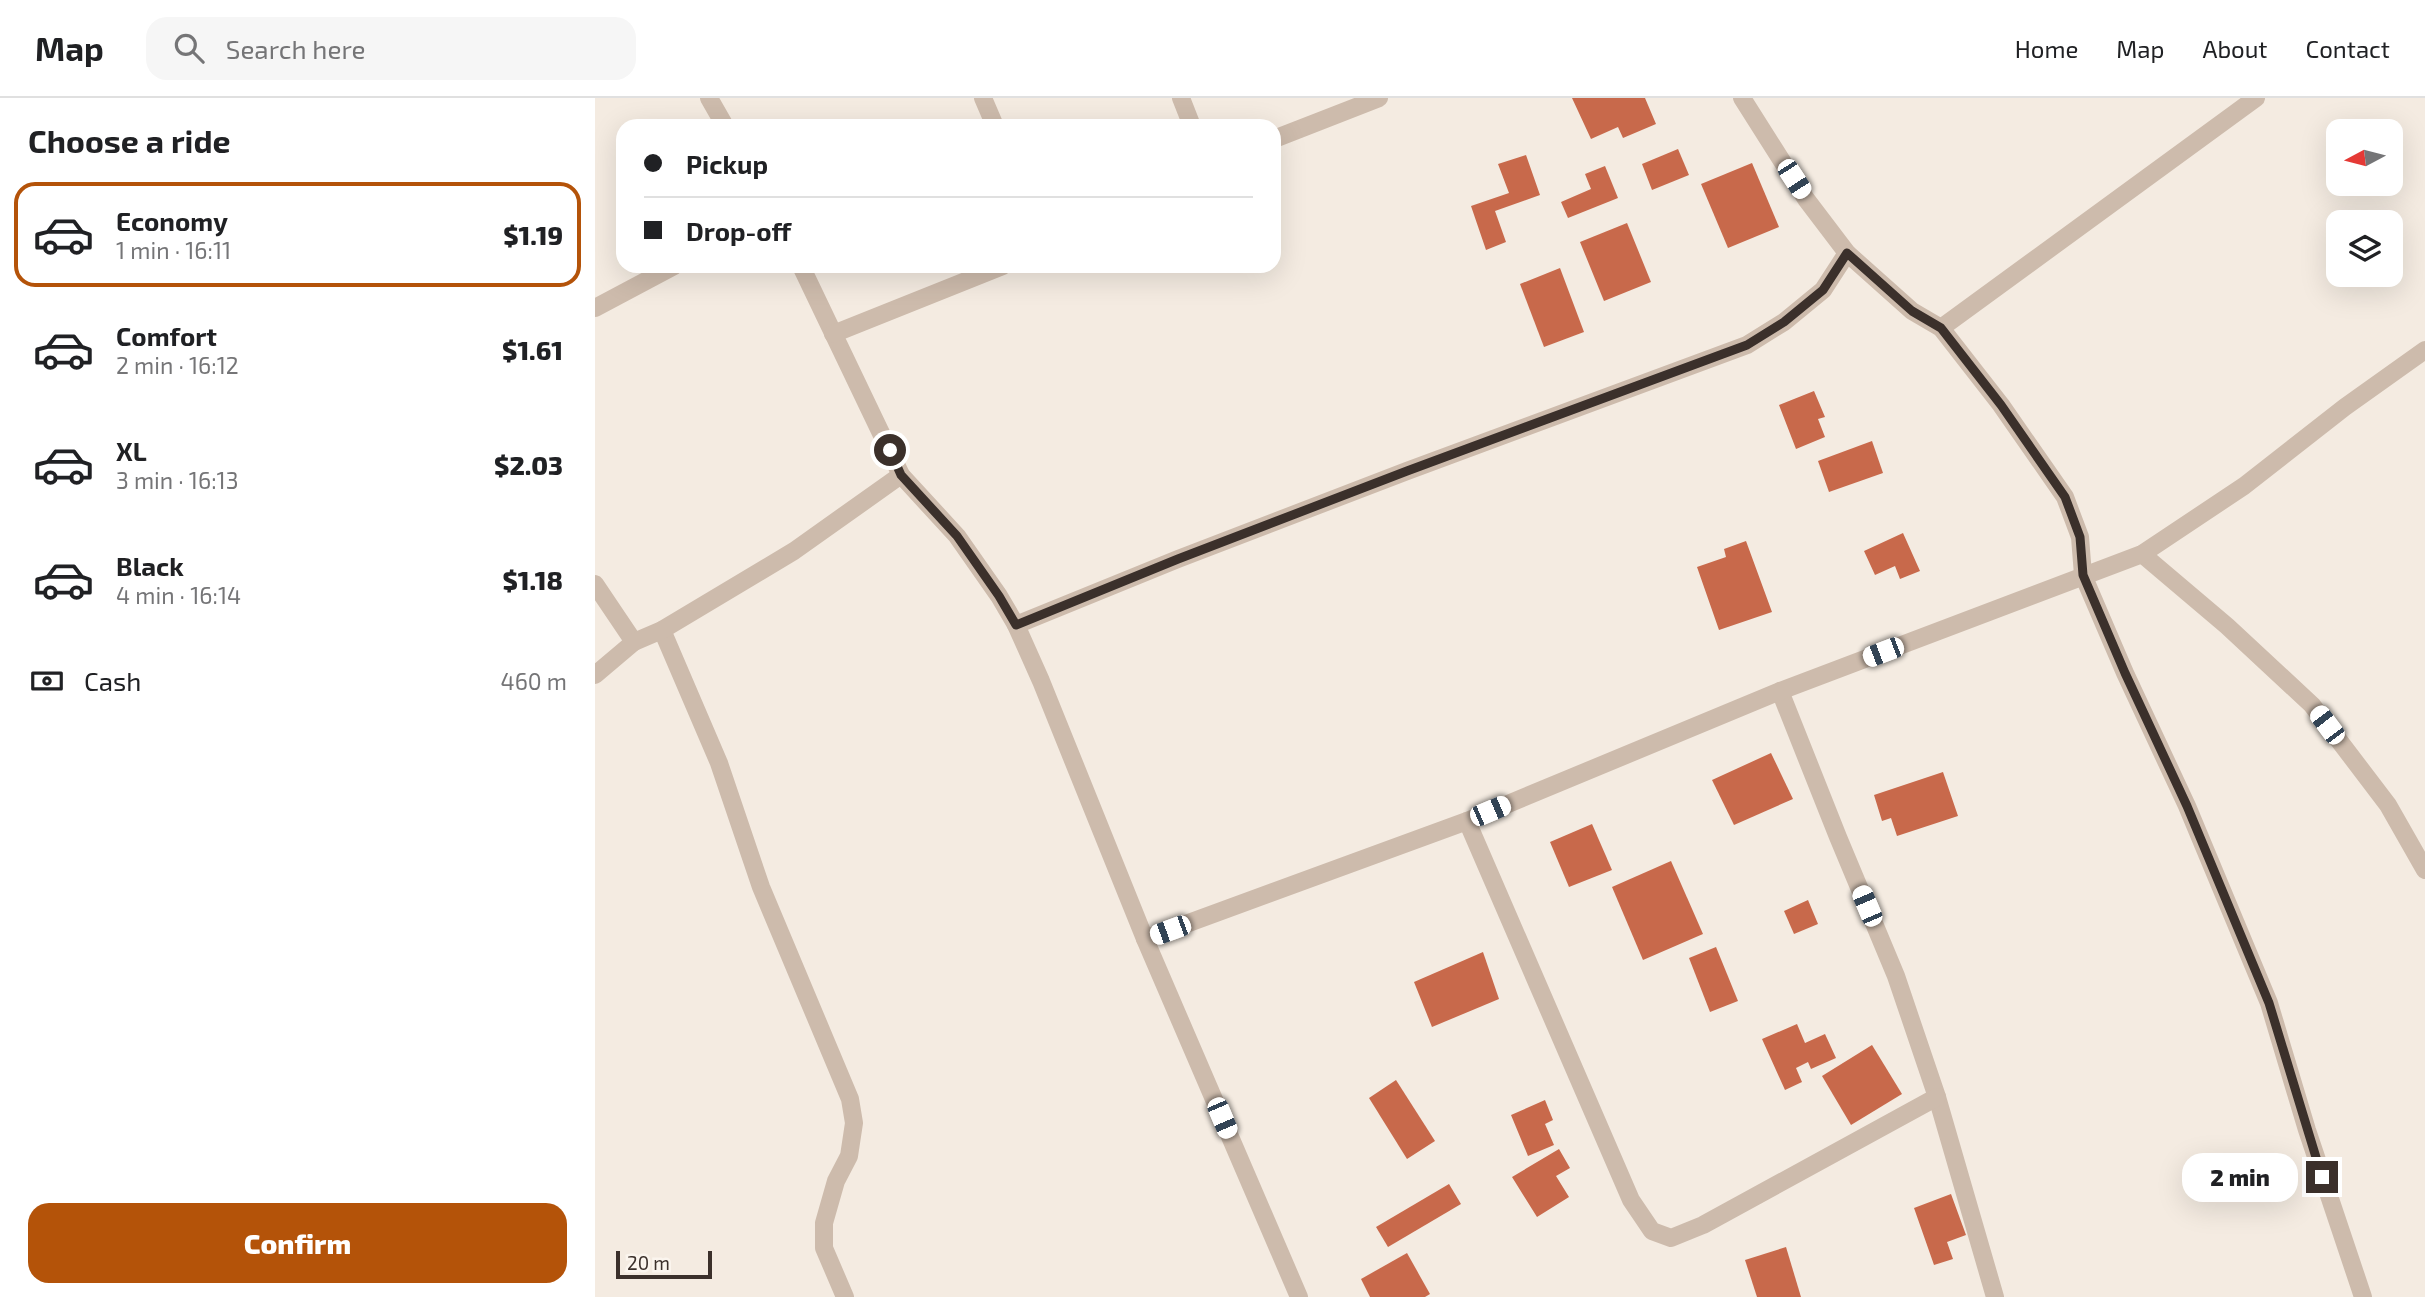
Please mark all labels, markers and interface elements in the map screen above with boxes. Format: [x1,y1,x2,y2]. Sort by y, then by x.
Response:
search box [146,17,636,80]
text: Map [35,28,104,68]
icon: search [170,29,208,67]
text: Search here [226,33,365,64]
text: Home [2015,34,2078,63]
text: Map [2116,34,2164,63]
text: About [2202,34,2268,63]
text: Contact [2306,34,2390,63]
north arrow [2326,119,2403,196]
map controls [2326,119,2403,287]
text: Choose a ride [28,121,231,159]
text: Pickup [686,148,768,179]
car [1774,156,1815,202]
icon: car [32,203,95,266]
text: Economy [116,205,228,236]
button: layers [2326,210,2403,287]
text: Drop-off [686,215,791,246]
text: $1.19 [503,219,563,250]
text: 1 min · 16:11 [116,236,231,264]
icon: car [32,318,95,381]
text: Comfort [116,320,217,351]
text: $1.61 [502,334,563,365]
text: 2 min · 16:12 [116,351,239,379]
icon: car [32,433,95,496]
route start [874,434,906,466]
text: XL [116,435,147,466]
text: $2.03 [494,449,563,480]
text: 3 min · 16:13 [116,466,239,494]
icon: car [32,548,95,611]
text: Black [116,550,184,581]
text: $1.18 [502,564,563,595]
text: 4 min · 16:14 [116,581,241,609]
car [1860,635,1907,669]
icon: cash [28,662,66,700]
text: Cash [84,665,141,696]
text: 460 m [501,667,567,695]
car [2306,702,2349,748]
car [1467,793,1514,829]
car [1850,883,1885,929]
car [1147,913,1194,947]
car [1205,1095,1240,1141]
callout: 2 min [2182,1152,2297,1202]
route end [2306,1161,2338,1193]
text: 2 min [2210,1163,2270,1191]
button: Confirm [28,1203,567,1283]
scale bar [616,1248,712,1280]
text: 20 m [627,1251,670,1274]

